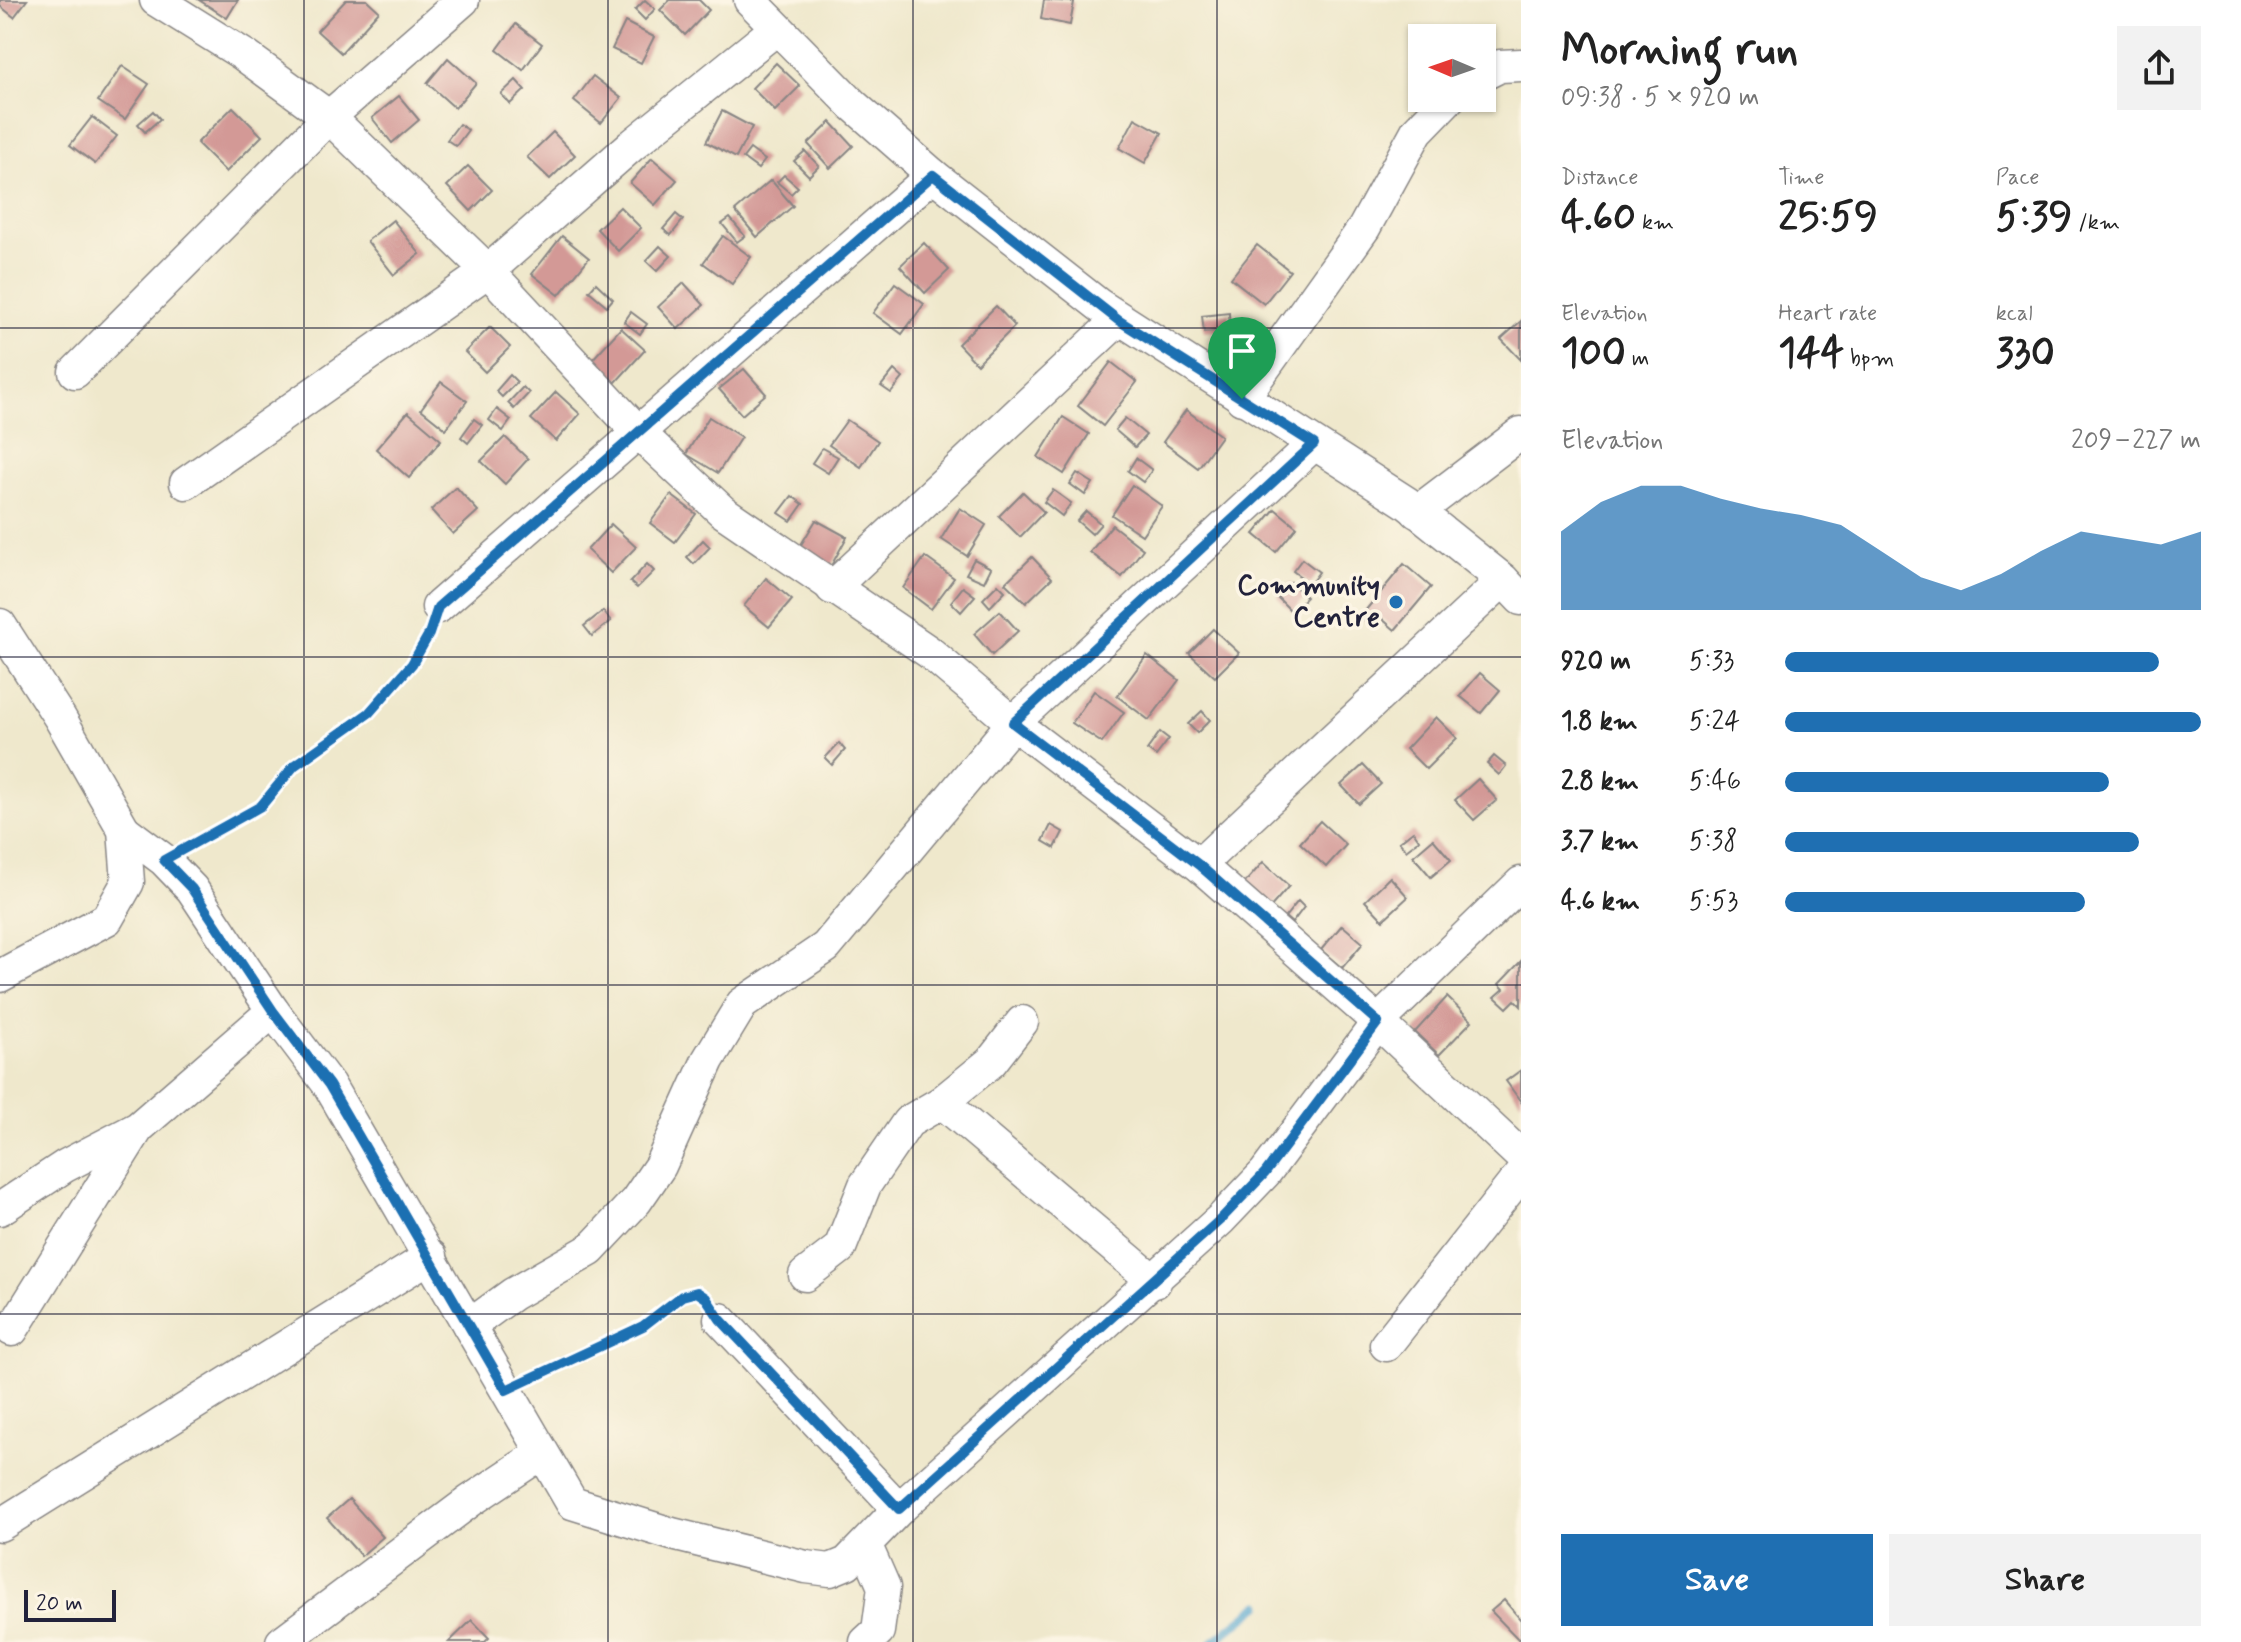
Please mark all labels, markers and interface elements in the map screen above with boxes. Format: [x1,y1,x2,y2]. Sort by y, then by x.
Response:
text: Morning run [1561,22,1798,80]
north arrow [1408,24,1496,112]
map controls [1408,24,1496,112]
button: share [2117,26,2201,110]
text: 09:38 · 5 × 920 m [1561,81,1759,115]
text: Distance [1561,164,1638,192]
text: Time [1778,164,1824,192]
text: Pace [1996,164,2039,192]
text: 4.60 [1561,192,1636,244]
text: 25:59 [1778,192,1878,244]
text: 5:39 [1996,192,2072,244]
text: km [1636,209,1674,237]
text: /km [2072,209,2120,237]
text: Elevation [1561,300,1648,328]
text: Heart rate [1778,300,1877,328]
text: kcal [1996,300,2033,328]
pin [1208,317,1276,399]
text: 100 [1561,328,1626,380]
text: 144 [1778,328,1844,380]
text: 330 [1996,328,2055,380]
icon: arrive [1220,329,1264,373]
text: m [1626,345,1649,373]
text: bpm [1844,345,1894,373]
text: Elevation [1561,424,1663,458]
text: 209–227 m [2071,424,2201,458]
place label: Community Centre [1237,568,1380,637]
marker: Community Centre [1387,593,1405,611]
text: 920 m [1561,645,1631,679]
text: 5:33 [1689,645,1734,679]
text: 1.8 km [1561,705,1638,739]
text: 5:24 [1689,705,1740,739]
text: 2.8 km [1561,765,1639,799]
text: 5:46 [1689,765,1741,799]
text: 3.7 km [1561,825,1639,859]
text: 5:38 [1689,825,1738,859]
text: 4.6 km [1561,885,1640,919]
text: 5:53 [1689,885,1738,919]
button: Save [1561,1534,1873,1626]
button: Share [1889,1534,2201,1626]
scale bar [24,1586,116,1622]
text: 20 m [36,1590,83,1618]

